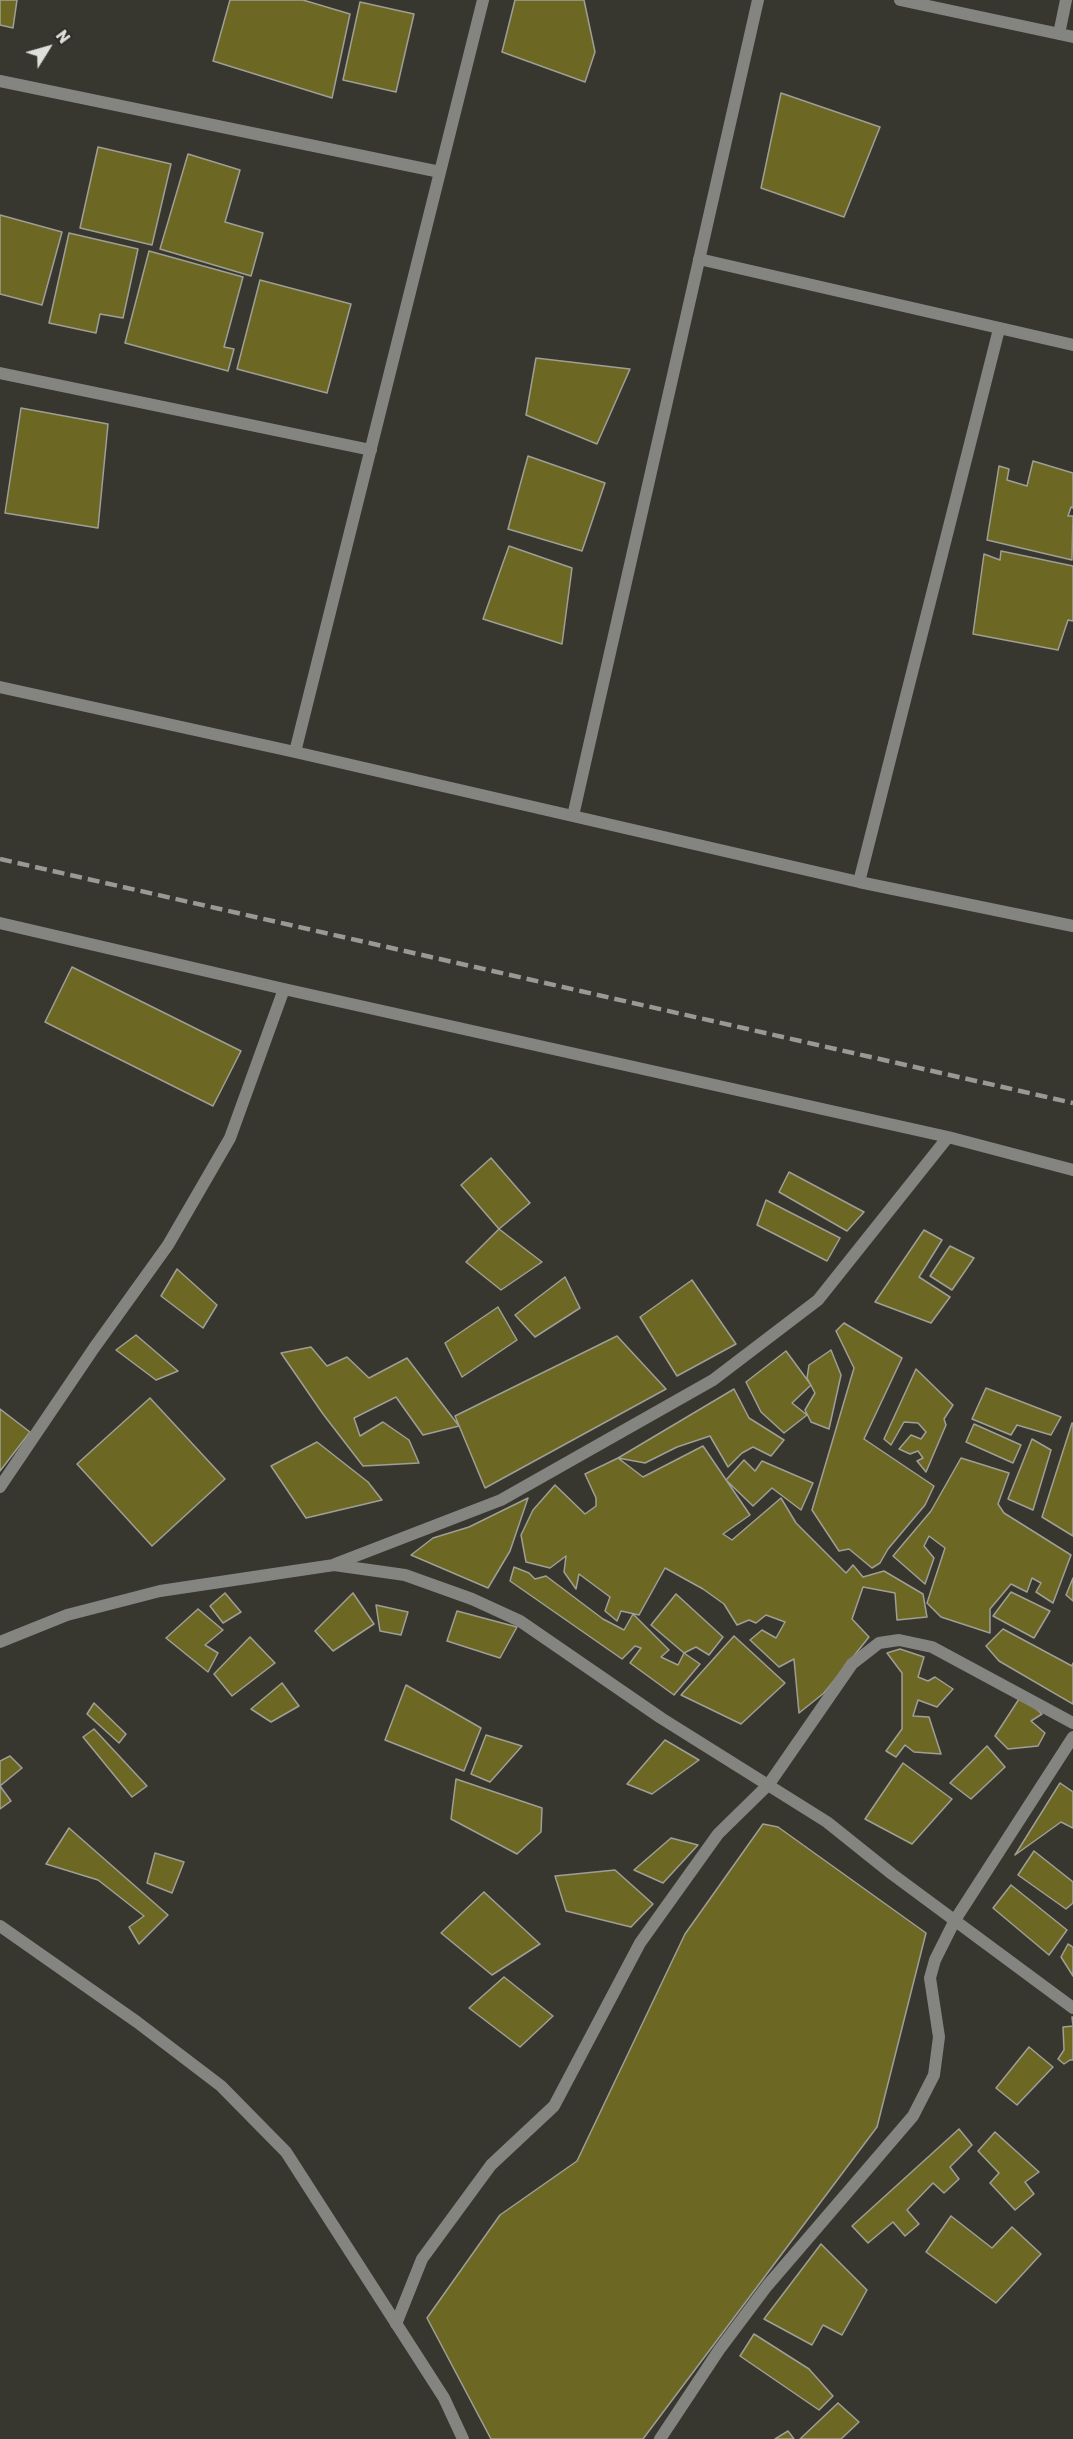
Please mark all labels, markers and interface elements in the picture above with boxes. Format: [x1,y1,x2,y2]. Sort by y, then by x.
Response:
north arrow [18,18,78,78]
text: N [52,27,74,47]

